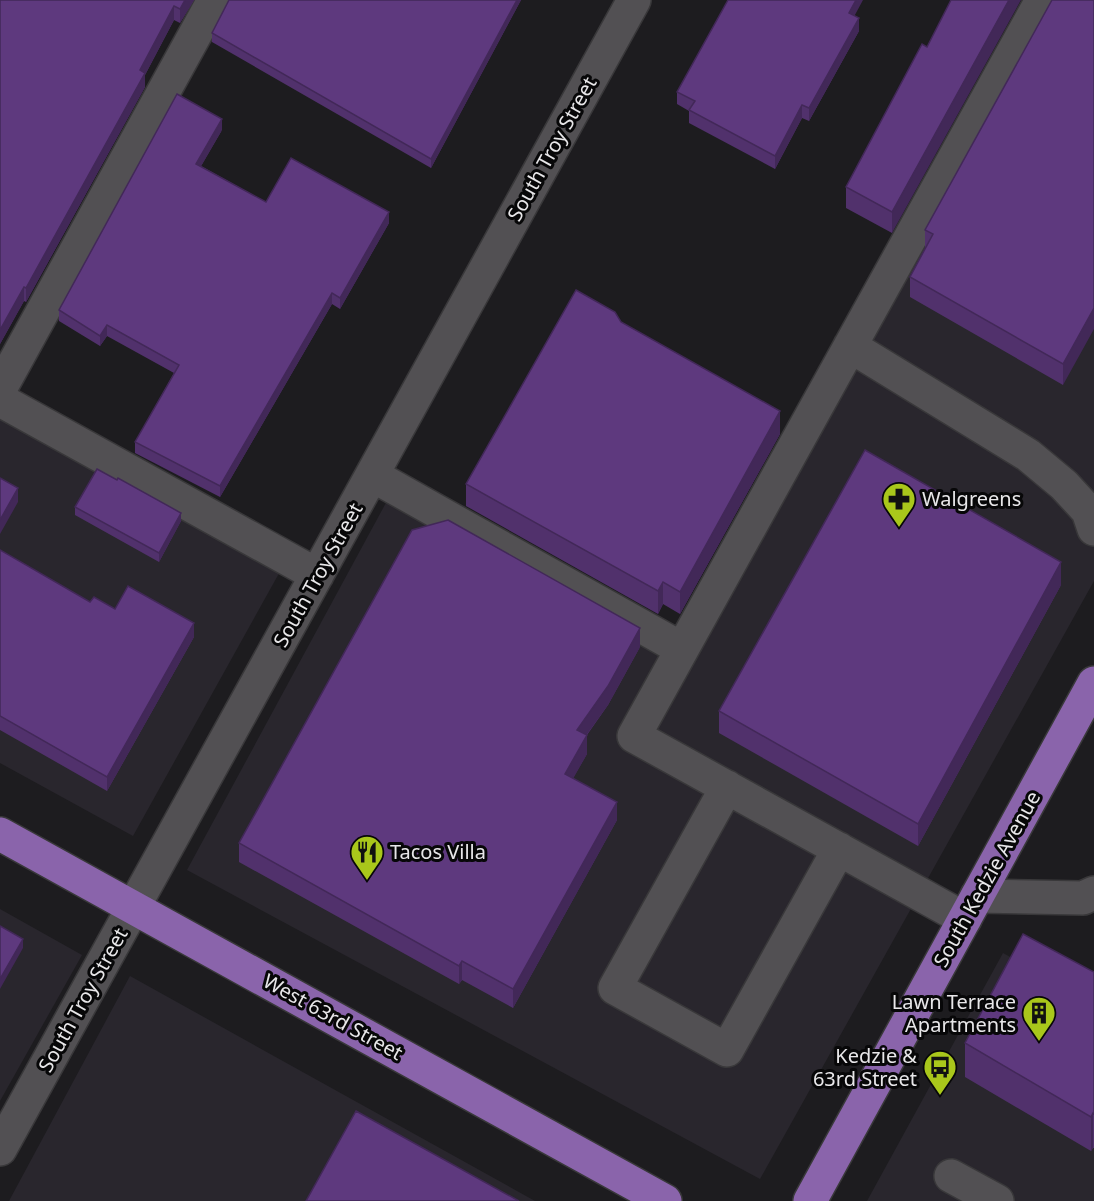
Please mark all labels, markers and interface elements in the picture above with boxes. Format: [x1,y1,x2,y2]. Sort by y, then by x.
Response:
street label: South Troy Street [501,72,602,226]
pharmacy icon: Walgreens [881,481,917,528]
place label: Walgreens [922,485,1021,512]
street label: South Troy Street [267,498,368,652]
street label: South Kedzie Avenue [927,786,1046,972]
restaurant icon: Tacos Villa [349,834,385,881]
place label: Tacos Villa [390,838,486,865]
street label: South Troy Street [32,923,133,1077]
street label: West 63rd Street [259,967,408,1066]
place label: Lawn Terrace Apartments [892,988,1016,1038]
building icon: Lawn Terrace Apartments [1021,995,1057,1042]
place label: Kedzie & 63rd Street [813,1042,917,1092]
bus stop icon: Kedzie & 63rd Street [922,1049,958,1096]

